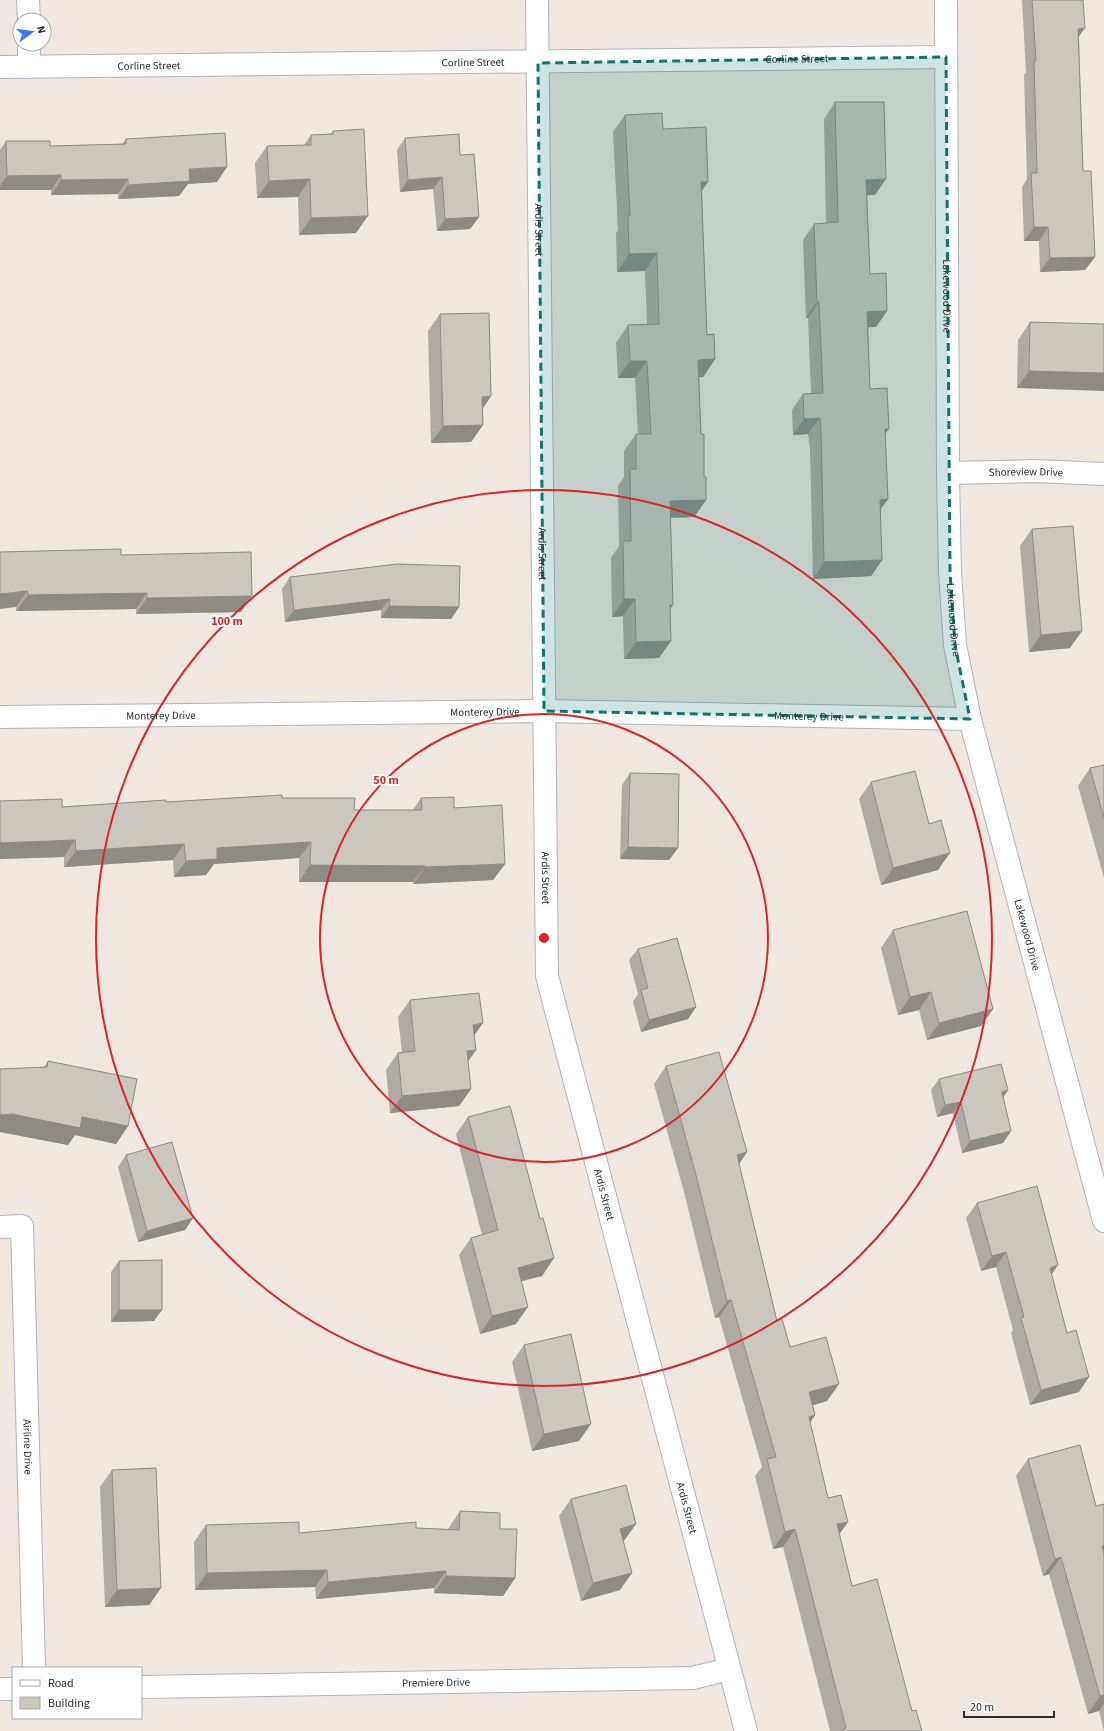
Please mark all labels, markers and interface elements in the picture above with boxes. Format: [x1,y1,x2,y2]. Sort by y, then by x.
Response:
north arrow [12,12,52,52]
text: N [33,24,49,35]
street label: Corline Street [765,51,829,66]
street label: Corline Street [441,54,505,70]
street label: Corline Street [117,58,181,73]
street label: Ardis Street [532,203,547,257]
street label: Lakewood Drive [940,259,955,333]
street label: Shoreview Drive [989,463,1064,480]
street label: Ardis Street [535,527,550,581]
street label: Lakewood Drive [943,583,965,658]
text: 100 m [211,613,243,630]
street label: Monterey Drive [450,704,520,720]
street label: Monterey Drive [126,707,196,723]
street label: Monterey Drive [774,708,844,724]
text: 50 m [373,772,399,789]
street label: Ardis Street [538,851,554,905]
street label: Lakewood Drive [1011,897,1044,973]
centre of rings [537,931,551,945]
street label: Ardis Street [591,1167,619,1222]
street label: Airline Drive [20,1419,36,1475]
street label: Ardis Street [673,1480,701,1536]
legend [12,1667,142,1719]
street label: Premiere Drive [402,1674,471,1690]
text: Road [48,1675,74,1692]
scale bar [964,1693,1054,1719]
text: Building [48,1695,90,1712]
text: 20 m [970,1699,994,1716]

